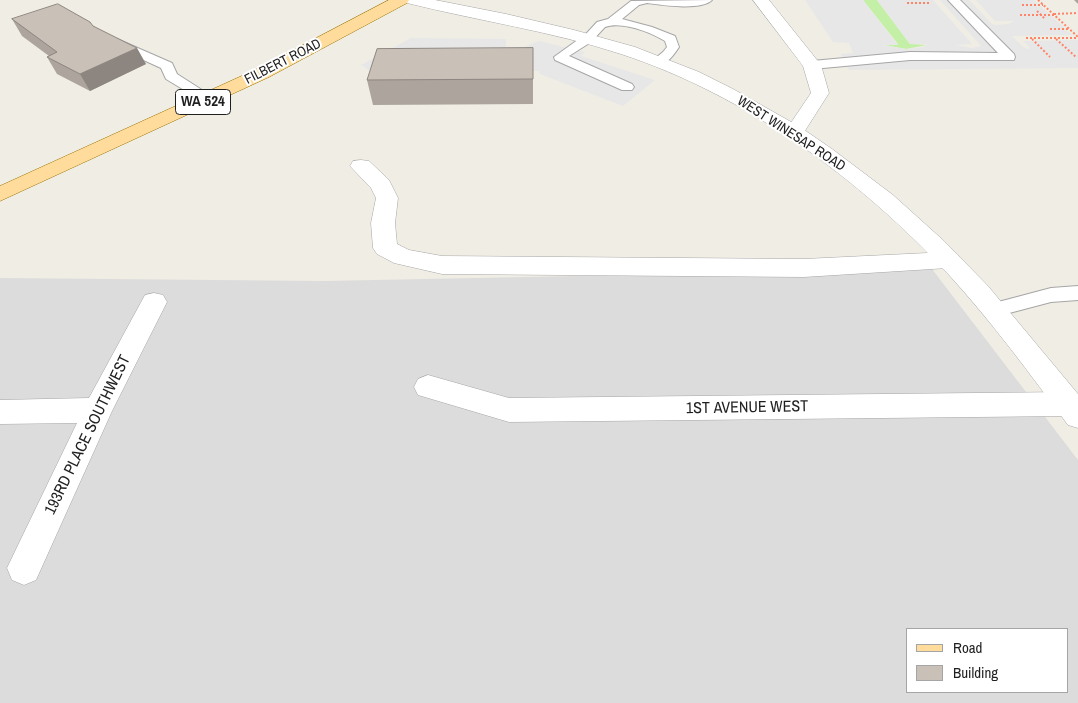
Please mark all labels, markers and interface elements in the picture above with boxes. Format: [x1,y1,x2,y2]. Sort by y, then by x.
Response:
street label: FILBERT ROAD [242,36,324,88]
road number: WA 524 [176,90,230,114]
street label: WEST WINESAP ROAD [734,93,848,175]
street label: 193RD PLACE SOUTHWEST [41,352,135,518]
street label: 1ST AVENUE WEST [686,397,808,419]
legend [906,628,1068,693]
text: Road [953,637,982,658]
text: Building [953,662,998,683]

